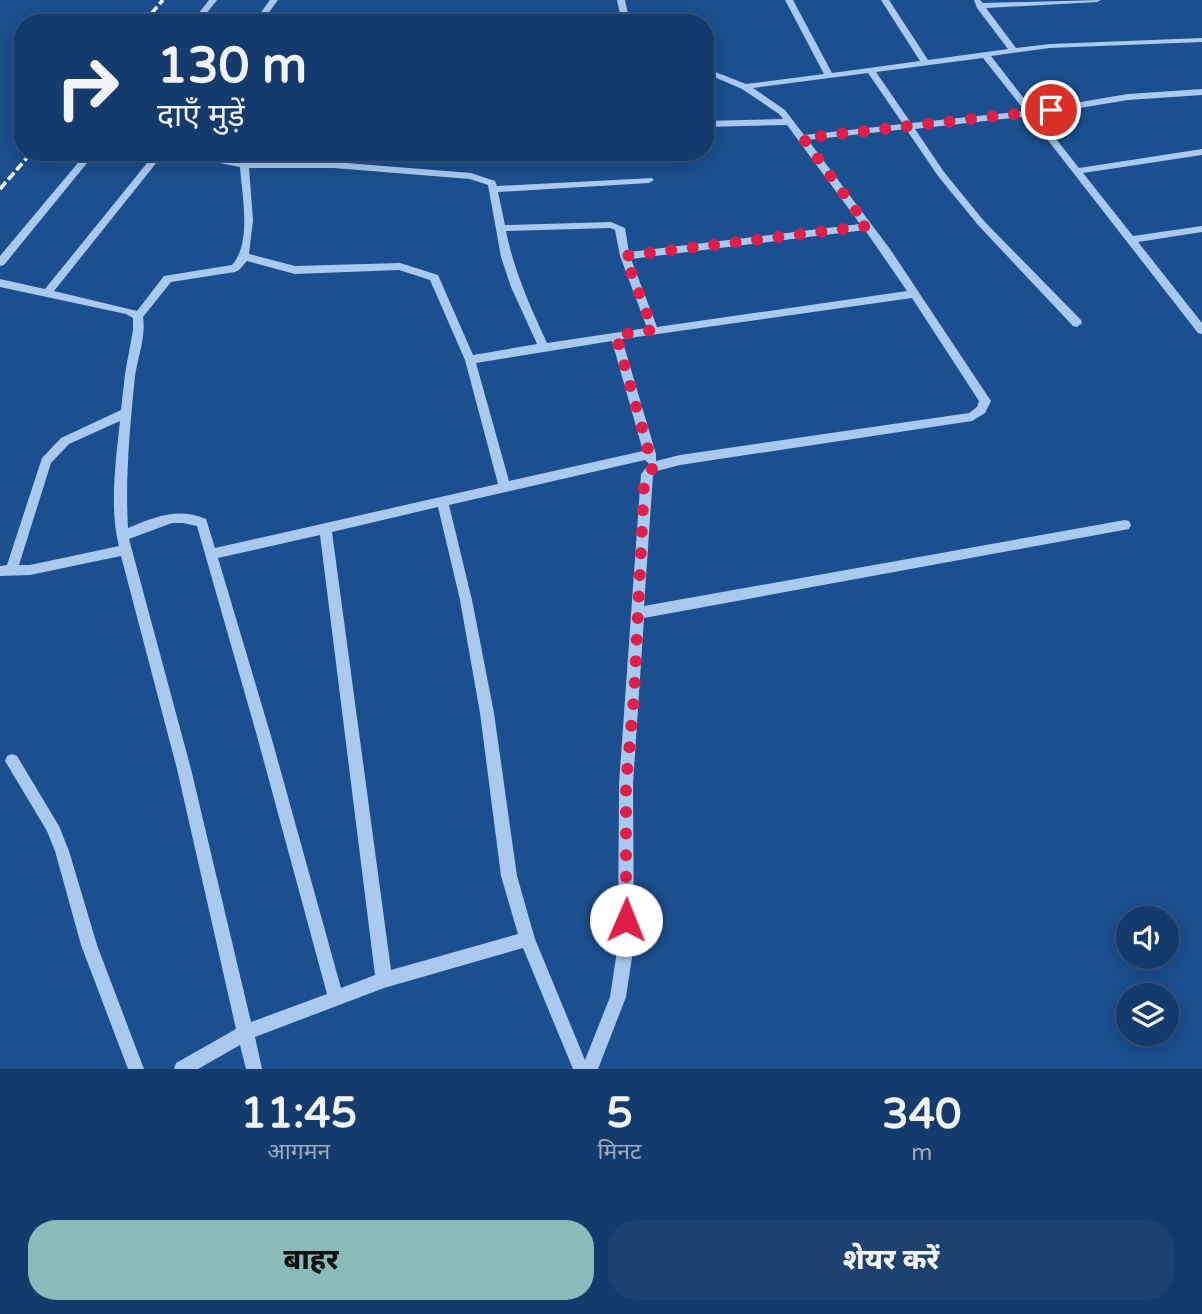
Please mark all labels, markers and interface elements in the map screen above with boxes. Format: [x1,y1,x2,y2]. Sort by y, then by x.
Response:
text: 130 m [157,37,307,96]
icon: right [42,42,133,133]
pin [1021,80,1081,140]
icon: arrive [1032,91,1070,129]
text: दाएँ मुड़ें [157,97,245,135]
position arrow [589,883,663,957]
map controls [1116,906,1179,1046]
button: sound [1116,906,1179,969]
button: layers [1116,983,1179,1046]
text: 11:45 [241,1088,357,1139]
text: 5 [606,1088,633,1139]
text: 340 [882,1089,961,1140]
text: आगमन [267,1138,330,1166]
text: मिनट [598,1138,642,1166]
text: m [911,1139,932,1167]
button: बाहर [28,1220,594,1300]
button: शेयर करें [608,1220,1174,1300]

